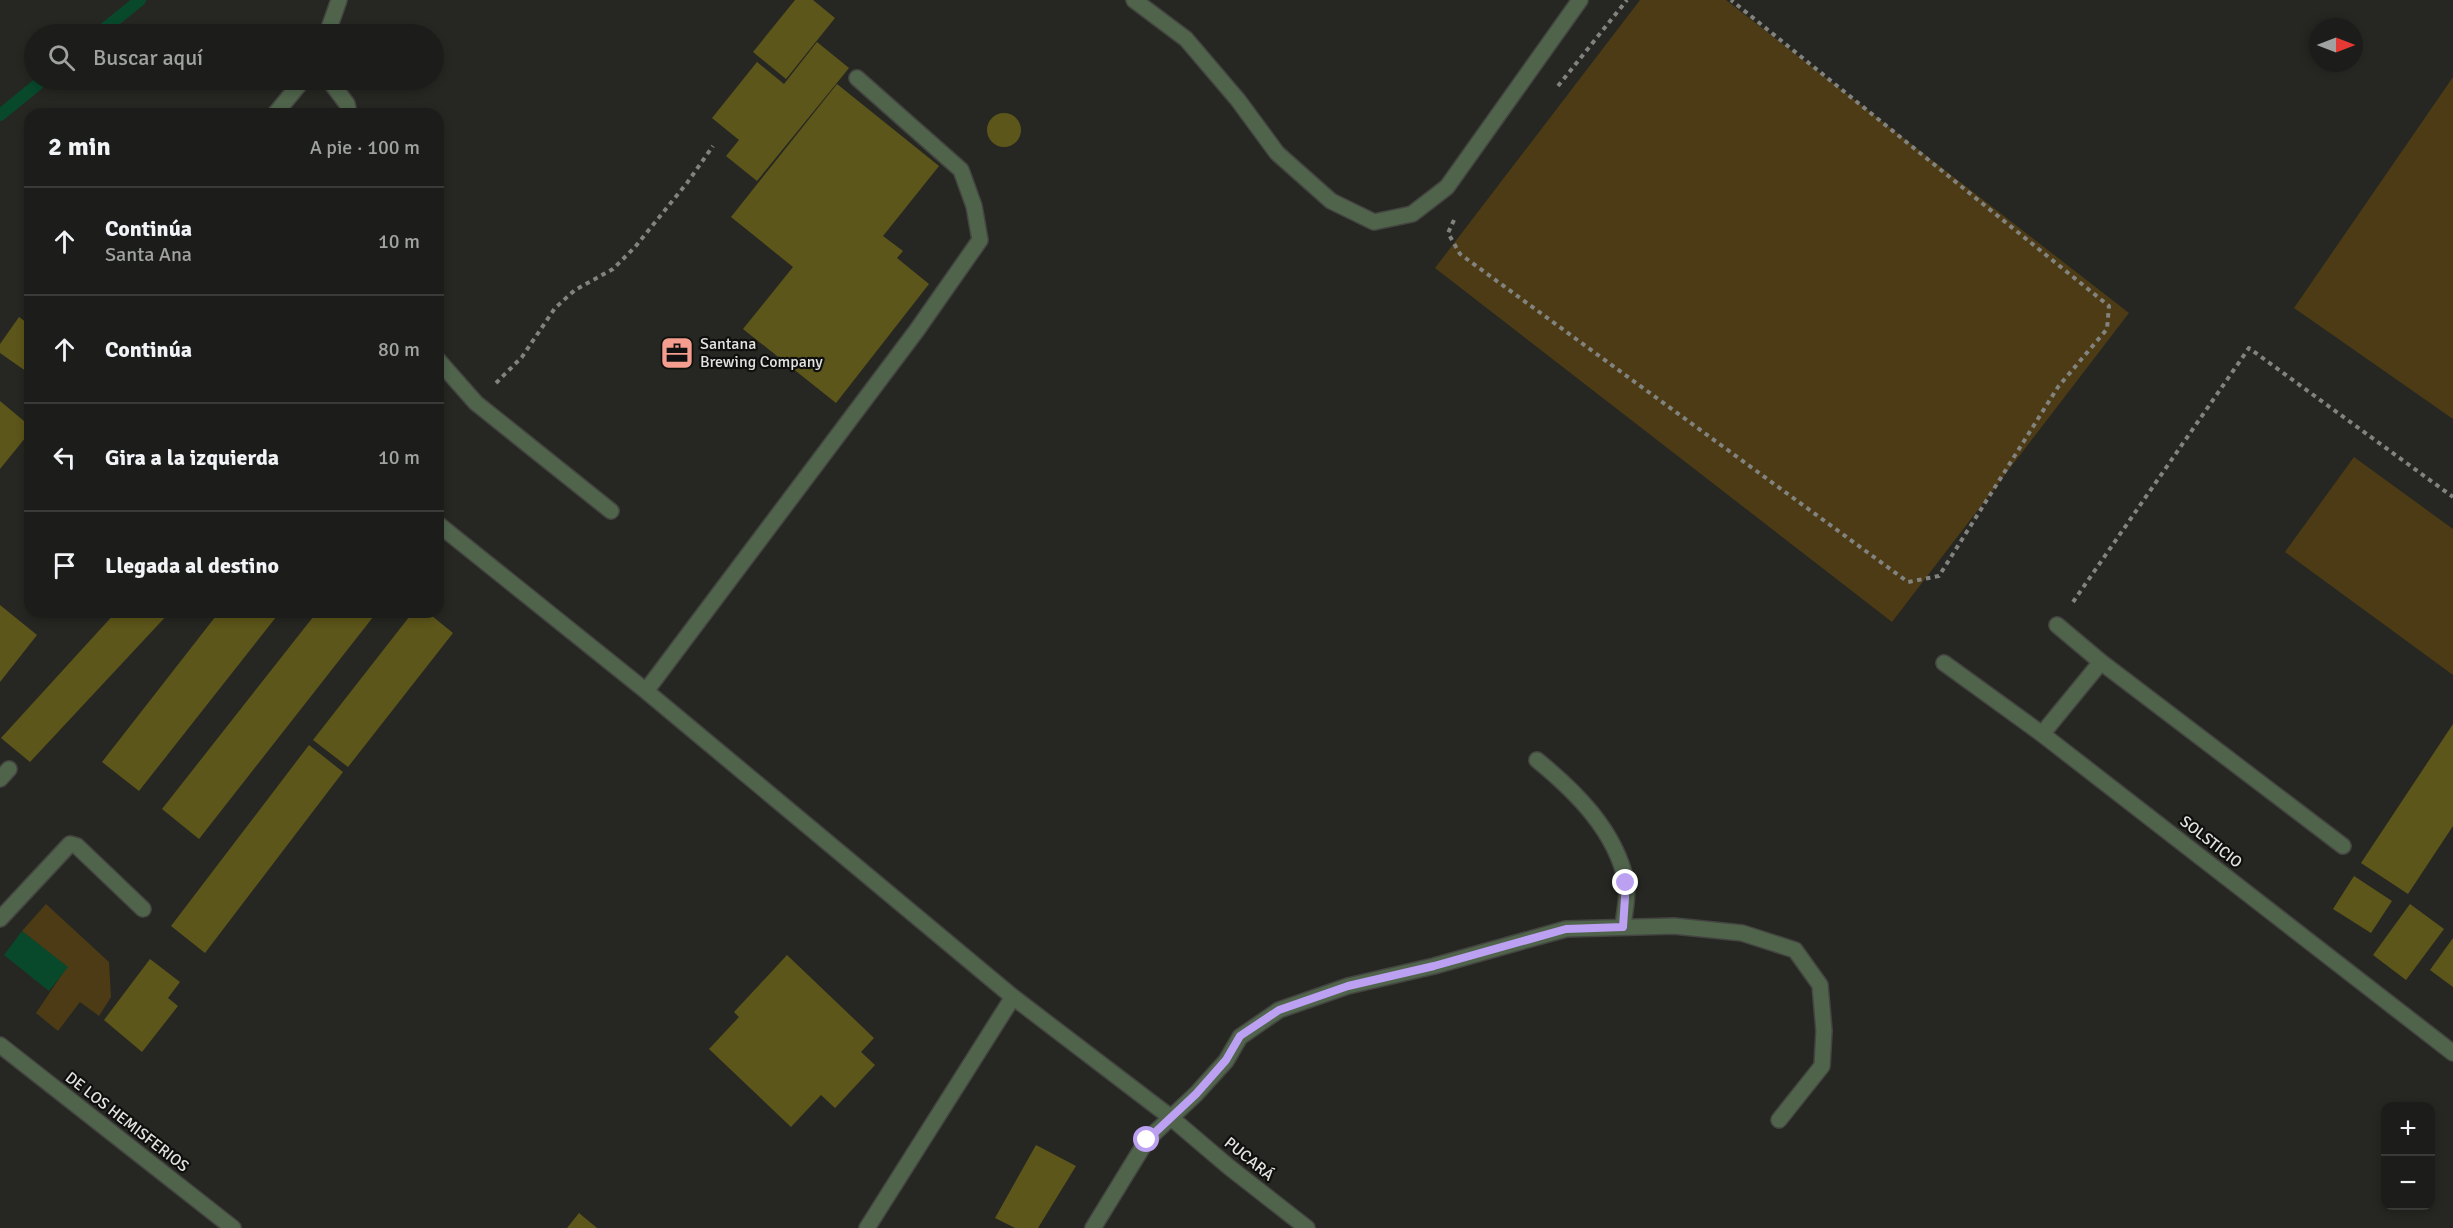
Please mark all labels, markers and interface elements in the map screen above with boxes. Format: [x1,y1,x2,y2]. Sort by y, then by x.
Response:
north arrow [2309,18,2363,72]
search box [24,24,444,90]
icon: search [45,41,78,74]
text: Buscar aquí [93,44,203,71]
text: 2 min [48,131,111,163]
text: A pie · 100 m [310,135,420,160]
text: Continúa [105,215,192,242]
icon: ahead [48,225,81,258]
text: 10 m [378,229,420,254]
text: Santa Ana [105,242,192,267]
icon: ahead [48,333,81,366]
place label: Santana Brewing Company [700,334,823,372]
office icon: Santana Brewing Company [659,335,695,371]
text: Continúa [105,336,192,363]
text: 80 m [378,337,420,362]
icon: left [48,441,81,474]
text: Gira a la izquierda [105,444,279,471]
text: 10 m [378,445,420,470]
icon: arrive [48,549,81,582]
text: Llegada al destino [105,552,279,579]
street label: SOLSTICIO [2176,812,2246,872]
route end [1612,869,1638,895]
street label: DE LOS HEMISFERIOS [61,1068,193,1177]
map controls [2381,1102,2435,1210]
button: + [2381,1102,2435,1156]
route start [1133,1126,1159,1152]
street label: PUCARÁ [1220,1133,1278,1185]
button: − [2381,1156,2435,1210]

